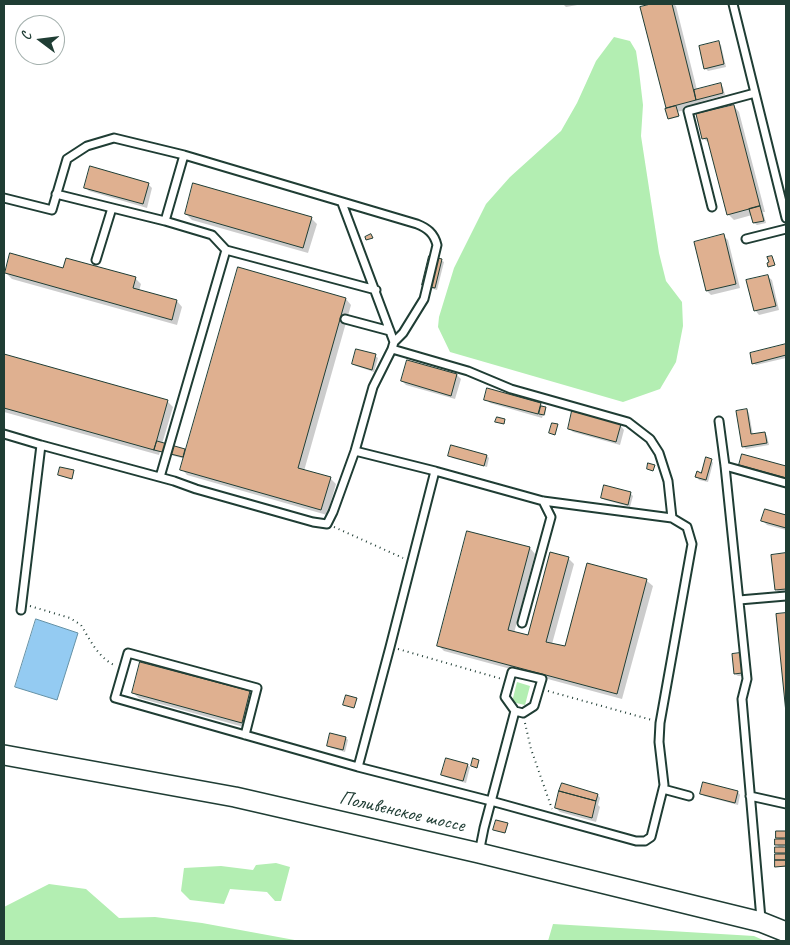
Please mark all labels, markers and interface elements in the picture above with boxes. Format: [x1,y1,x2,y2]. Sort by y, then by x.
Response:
north arrow [15,15,65,65]
text: С [17,31,35,42]
street label: Поливенское шоссе [337,786,467,838]

